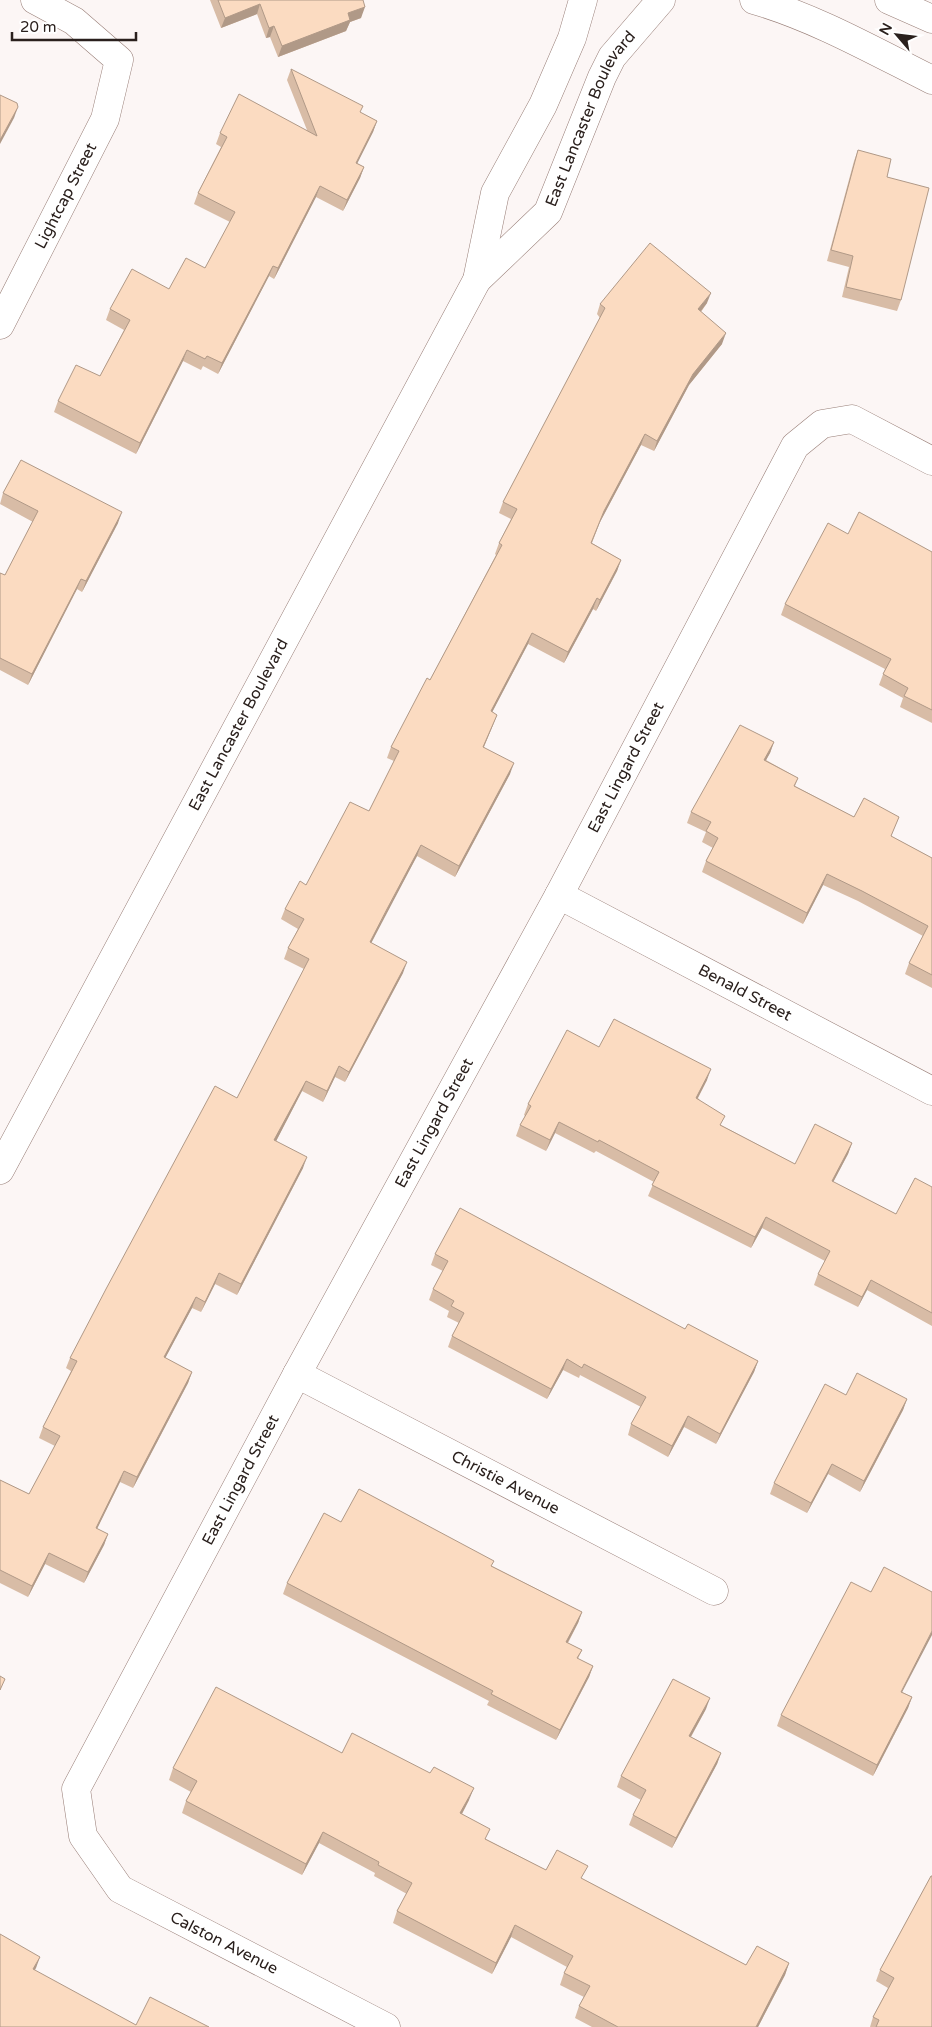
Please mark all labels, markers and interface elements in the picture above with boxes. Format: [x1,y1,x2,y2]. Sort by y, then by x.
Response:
scale bar [12,10,136,42]
north arrow [872,10,922,60]
text: 20 m [20,18,57,36]
text: N [876,20,896,38]
street label: East Lancaster Boulevard [541,27,640,210]
street label: Lightcap Street [30,139,101,252]
street label: East Lancaster Boulevard [184,635,293,814]
street label: East Lingard Street [583,699,669,836]
street label: Benald Street [695,960,795,1025]
street label: East Lingard Street [391,1055,478,1192]
street label: East Lingard Street [198,1411,284,1549]
street label: Christie Avenue [448,1446,563,1519]
street label: Calston Avenue [167,1907,281,1979]

